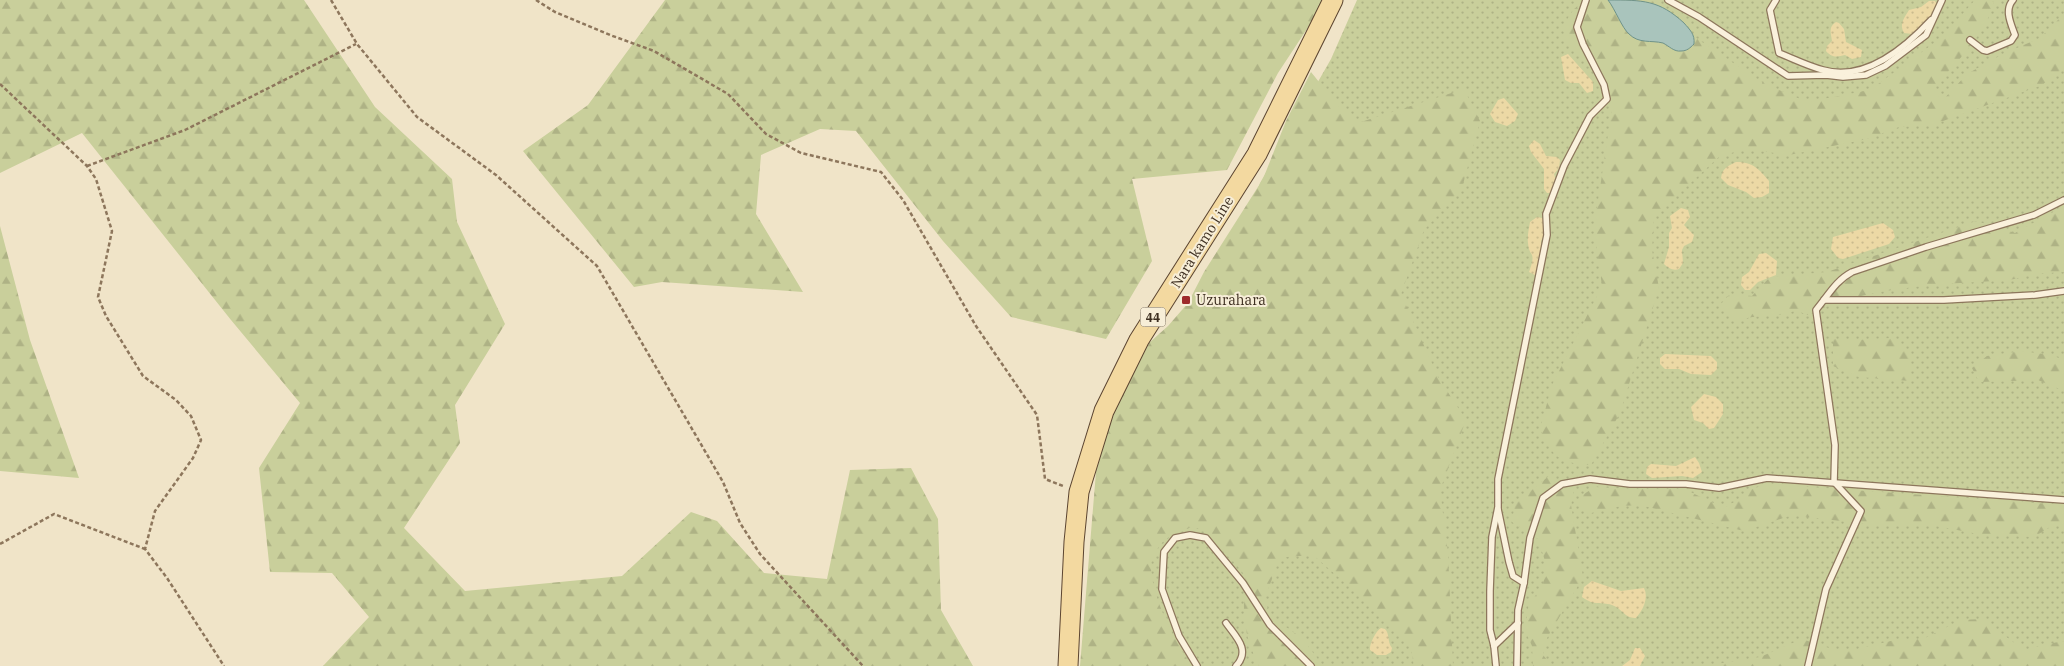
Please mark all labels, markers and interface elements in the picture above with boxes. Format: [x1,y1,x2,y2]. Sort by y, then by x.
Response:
street label: Nara kamo Line [1167,193,1237,291]
place label: Uzurahara [1196,291,1266,309]
marker: Uzurahara [1180,294,1192,306]
road number: 44 [1140,308,1166,326]

